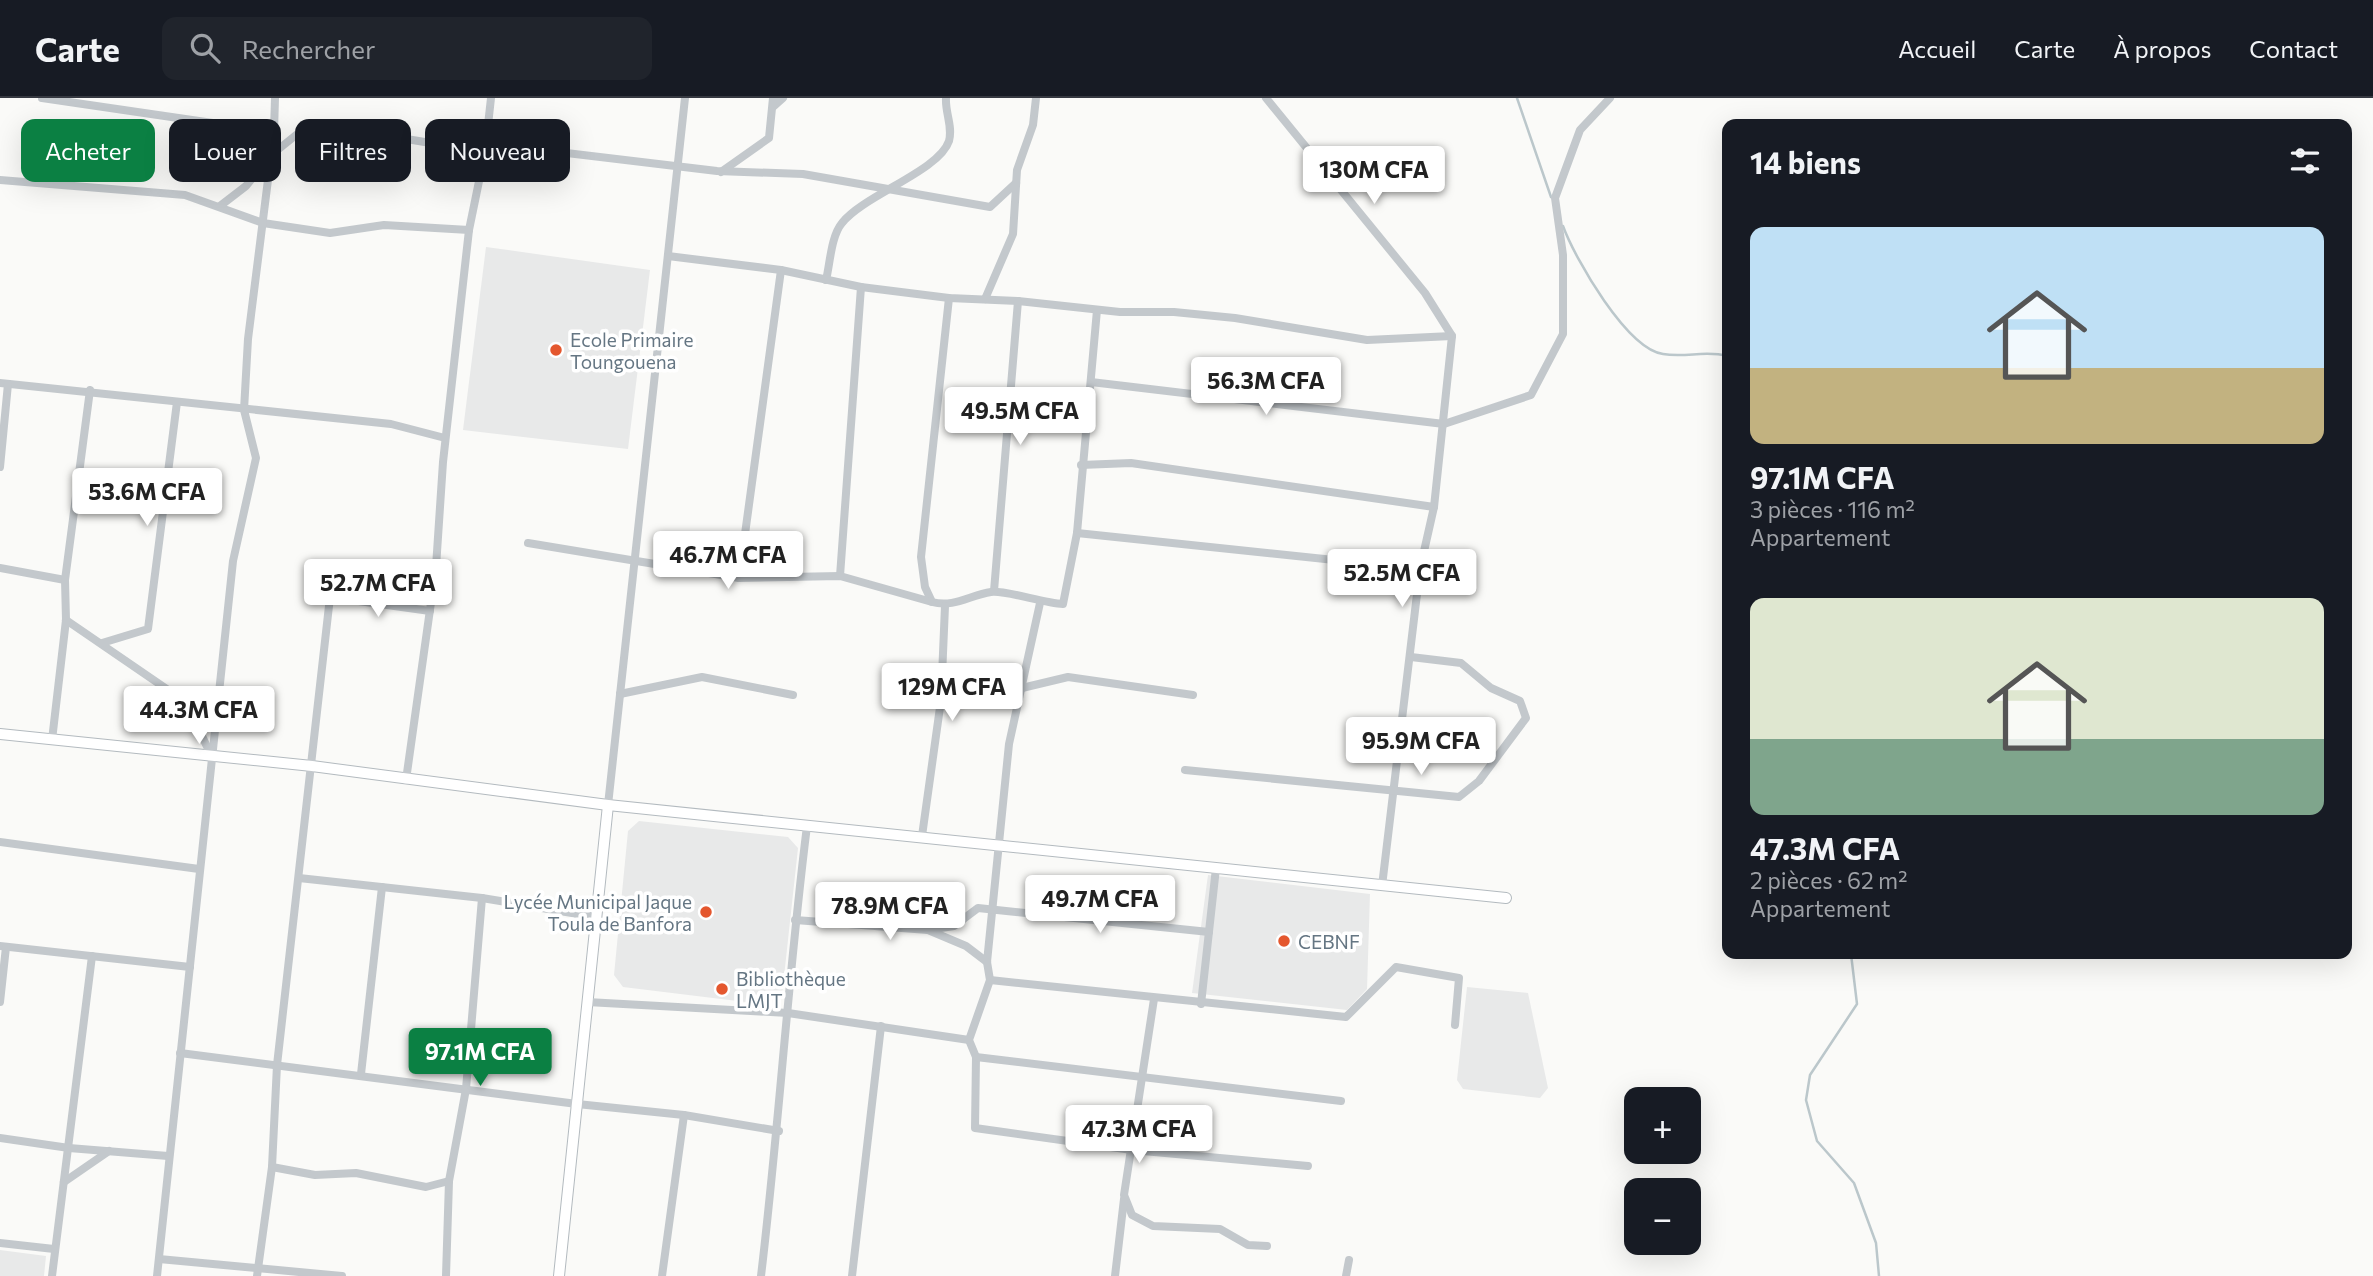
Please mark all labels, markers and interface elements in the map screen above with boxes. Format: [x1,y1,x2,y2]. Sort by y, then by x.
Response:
search box [162,17,652,80]
text: Carte [35,28,120,69]
icon: search [186,29,224,67]
text: Rechercher [242,33,375,64]
text: Accueil [1898,34,1976,63]
text: Carte [2014,34,2075,63]
text: À propos [2113,34,2211,63]
text: Contact [2249,34,2338,63]
chip: Acheter [21,119,155,182]
chip: Louer [169,119,281,182]
chip: Filtres [295,119,411,182]
chip: Nouveau [425,119,570,182]
icon: filters [2286,142,2324,180]
text: 14 biens [1750,143,1861,180]
pin: 130M CFA [1302,146,1446,206]
text: 130M CFA [1319,155,1429,183]
icon: home [1974,272,2100,398]
place label: Ecole Primaire Toungouena [570,328,694,373]
marker: Ecole Primaire Toungouena [548,342,564,358]
pin: 56.3M CFA [1186,358,1346,417]
text: 56.3M CFA [1207,366,1325,394]
pin: 49.5M CFA [940,388,1100,447]
text: 49.5M CFA [961,396,1079,424]
text: 97.1M CFA [1750,458,1894,495]
pin: 53.6M CFA [67,468,227,528]
text: 53.6M CFA [88,477,206,505]
text: 3 pièces · 116 m² [1750,495,1915,523]
text: Appartement [1750,523,1891,551]
pin: 46.7M CFA [648,532,808,591]
text: 46.7M CFA [669,540,787,568]
pin: 52.5M CFA [1322,550,1482,609]
text: 52.5M CFA [1343,558,1461,586]
pin: 52.7M CFA [298,560,458,619]
text: 52.7M CFA [320,568,436,596]
icon: home [1974,643,2100,769]
pin: 129M CFA [880,664,1024,723]
text: 129M CFA [898,672,1006,700]
pin: 44.3M CFA [119,686,279,746]
text: 44.3M CFA [140,695,258,723]
pin: 95.9M CFA [1341,718,1501,777]
text: 95.9M CFA [1362,726,1480,754]
text: 47.3M CFA [1750,829,1900,866]
text: 2 pièces · 62 m² [1750,866,1907,894]
pin: 49.7M CFA [1020,876,1180,935]
pin: 78.9M CFA [810,882,970,942]
text: 49.7M CFA [1041,884,1159,912]
place label: Lycée Municipal Jaque Toula de Banfora [503,890,692,935]
text: 78.9M CFA [831,891,949,919]
text: Appartement [1750,894,1891,922]
marker: Lycée Municipal Jaque Toula de Banfora [698,904,714,920]
place label: CEBNF [1298,930,1360,953]
marker: CEBNF [1276,933,1292,949]
place label: Bibliothèque LMJT [736,967,846,1012]
marker: Bibliothèque LMJT [714,981,730,997]
pin: 97.1M CFA [400,1028,560,1088]
text: 97.1M CFA [425,1037,535,1065]
map controls [1624,1087,1701,1255]
button: + [1624,1087,1701,1164]
pin: 47.3M CFA [1059,1105,1219,1165]
text: 47.3M CFA [1081,1114,1197,1142]
button: − [1624,1178,1701,1255]

